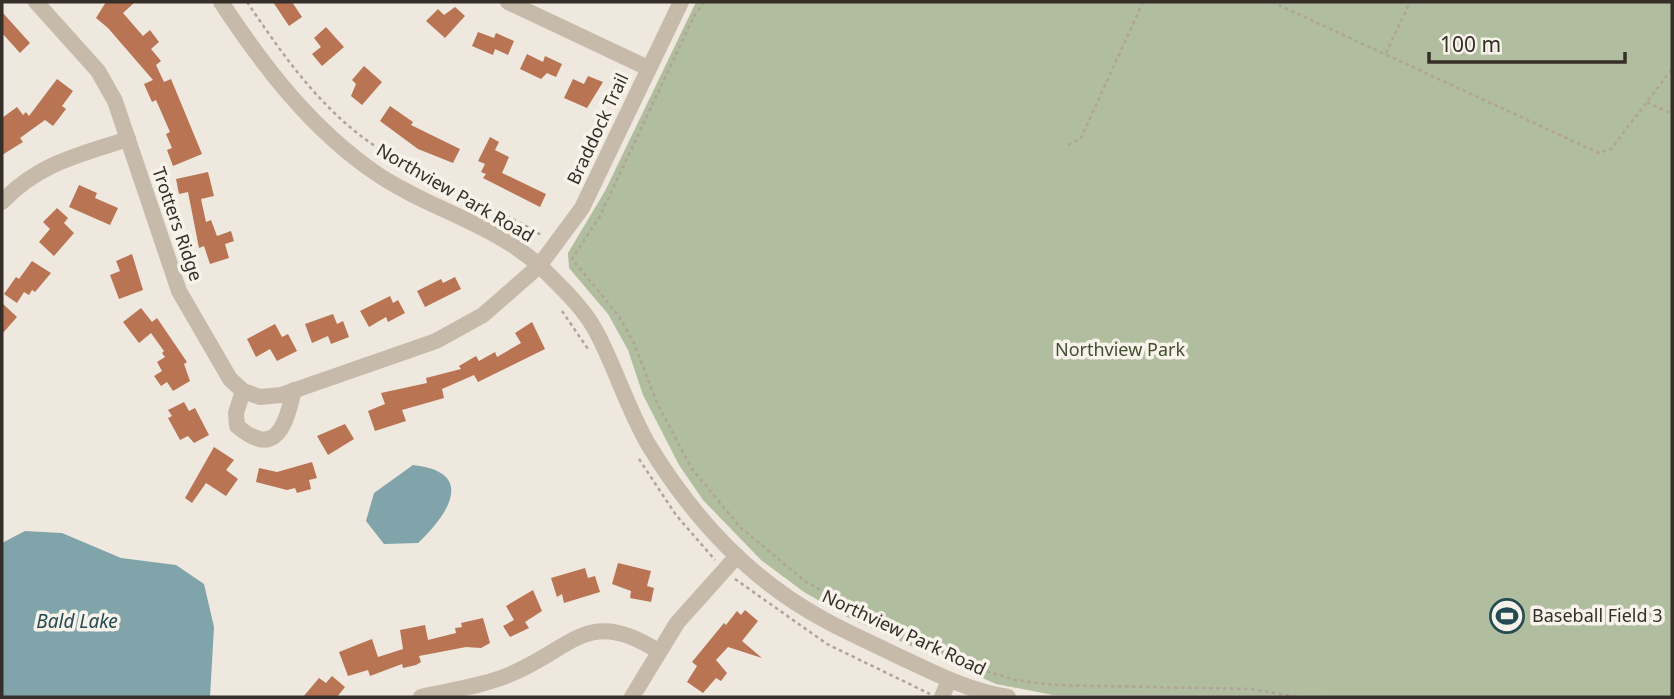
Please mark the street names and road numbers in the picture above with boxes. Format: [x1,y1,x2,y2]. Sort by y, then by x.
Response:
street label: Braddock Trail [561,69,633,188]
street label: Northview Park Road [372,137,539,247]
street label: Trotters Ridge [147,163,209,284]
street label: Northview Park Road [819,584,990,681]

